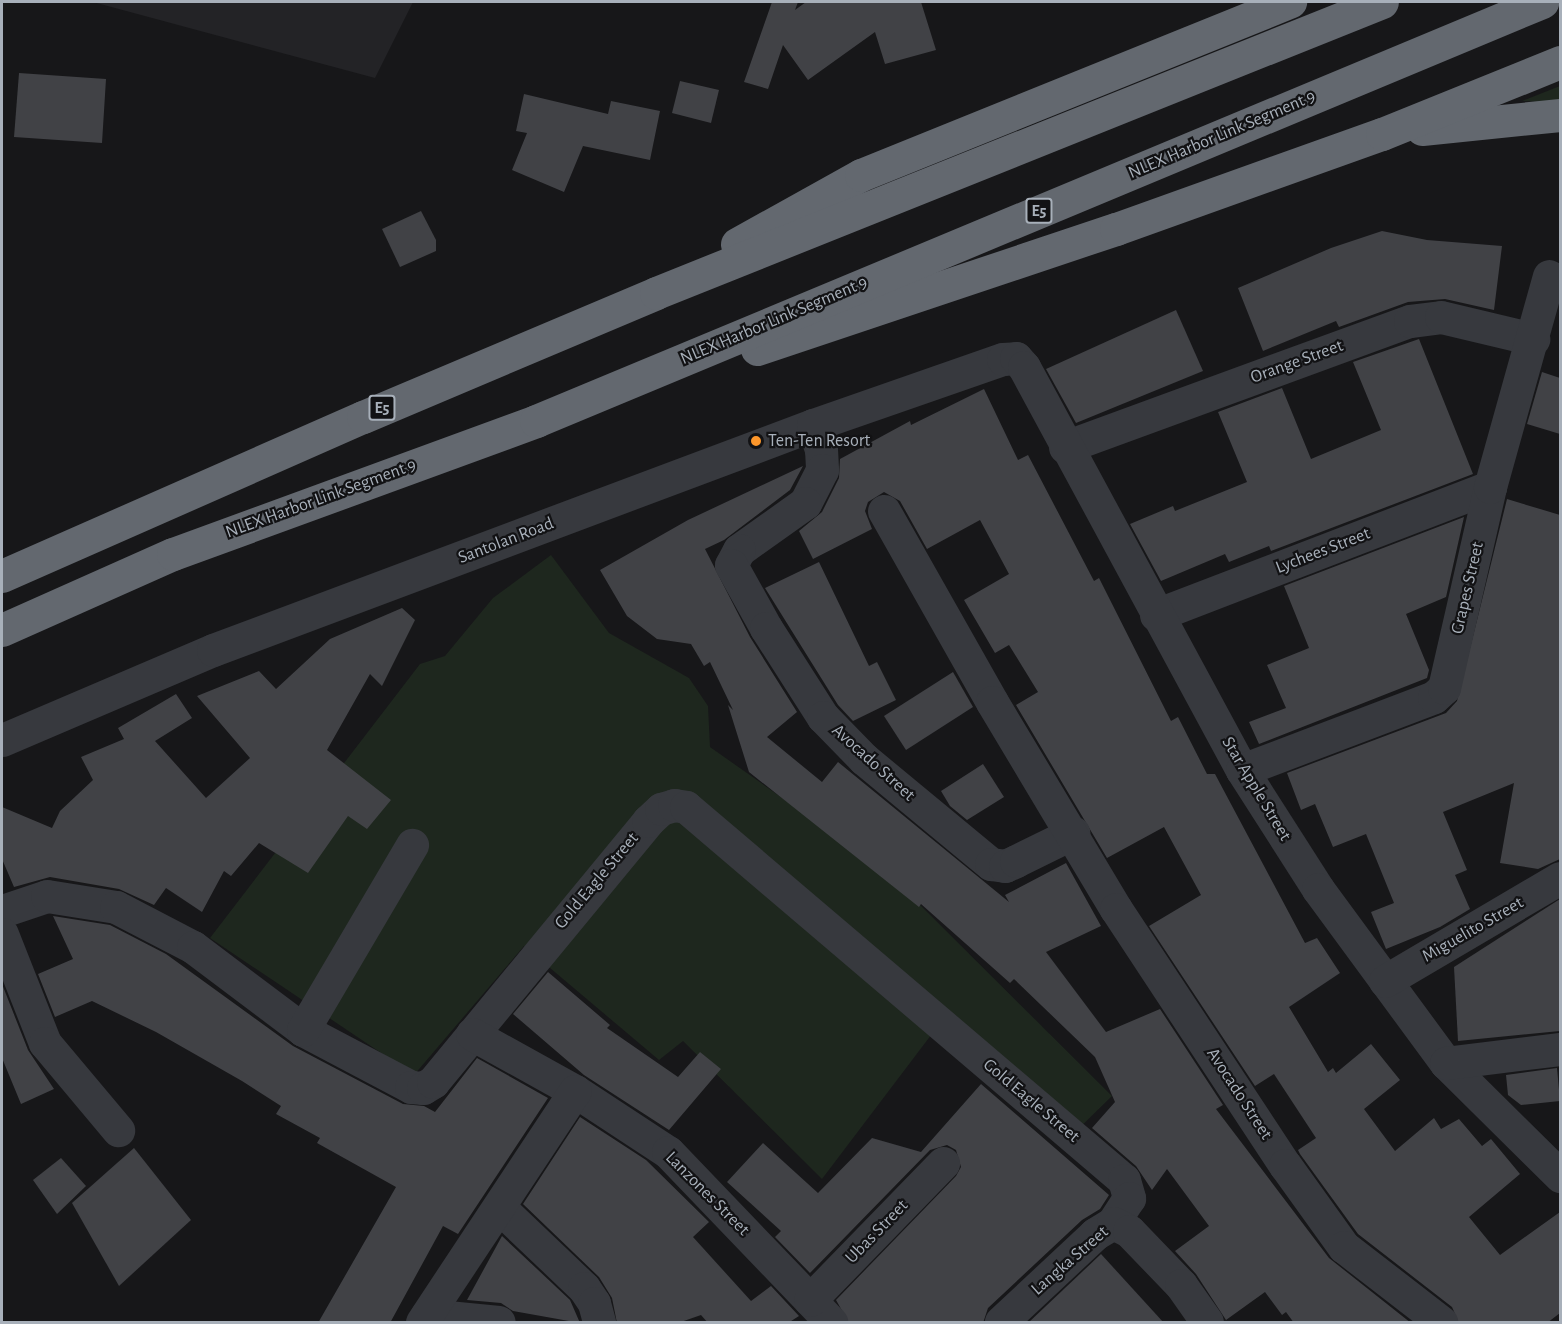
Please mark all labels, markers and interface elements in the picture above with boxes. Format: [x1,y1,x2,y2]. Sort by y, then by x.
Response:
street label: NLEX Harbor Link Segment 9 [1125,86,1319,184]
road number: E5 [1024,198,1054,224]
street label: NLEX Harbor Link Segment 9 [677,272,871,370]
street label: Orange Street [1248,335,1346,389]
road number: E5 [367,395,397,421]
place label: Ten-Ten Resort [768,430,870,452]
marker: Ten-Ten Resort [749,434,763,448]
street label: NLEX Harbor Link Segment 9 [223,454,419,544]
street label: Santolan Road [455,513,557,569]
street label: Lychees Street [1273,523,1373,579]
street label: Grapes Street [1447,540,1489,636]
street label: Avocado Street [827,720,919,806]
street label: Star Apple Street [1216,733,1296,845]
street label: Gold Eagle Street [550,828,644,934]
street label: Miguelito Street [1419,892,1527,968]
street label: Avocado Street [1201,1044,1277,1144]
street label: Gold Eagle Street [978,1054,1084,1148]
street label: Lanzones Street [660,1147,754,1241]
street label: Ubas Street [841,1195,913,1269]
street label: Langka Street [1027,1222,1113,1300]

